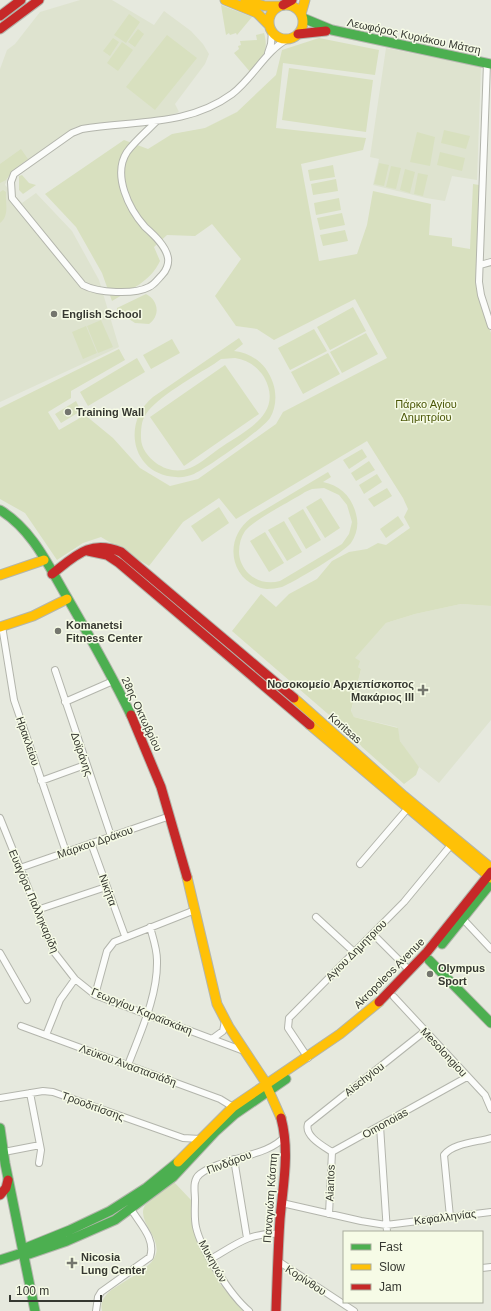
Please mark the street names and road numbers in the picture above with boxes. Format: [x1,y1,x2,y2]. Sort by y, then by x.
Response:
street label: Λεωφόρος Κυριάκου Μάτση [346,16,482,56]
street label: 28ης Οκτωβρίου [120,675,164,753]
street label: Koritsas [326,710,364,746]
street label: Ηρακλείου [14,715,42,767]
street label: Δοϊράνης [69,731,95,777]
street label: Μάρκου Δράκου [56,823,134,861]
street label: Ευαγόρα Παλληκαρίδη [7,848,61,954]
street label: Νικήτα [97,873,119,908]
street label: Αγιου Δημητριου [323,917,389,983]
street label: Akropoleos Avenue [351,935,427,1011]
street label: Γεωργίου Καραϊσκάκη [90,985,194,1037]
street label: Mesolongiou [418,1025,470,1079]
street label: Λεύκου Αναστασιάδη [78,1042,178,1088]
street label: Aischylou [342,1060,386,1098]
street label: Τροοδιτίσσης [60,1089,126,1123]
street label: Omonoias [360,1105,410,1140]
street label: Πινδάρου [205,1148,253,1176]
street label: Παναγιώτη Κάσπη [261,1153,279,1243]
street label: Aiantos [323,1164,337,1202]
street label: Κεφαλληνίας [413,1207,477,1227]
street label: Μυκηνών [197,1238,230,1285]
street label: Κορίνθου [284,1263,328,1297]

